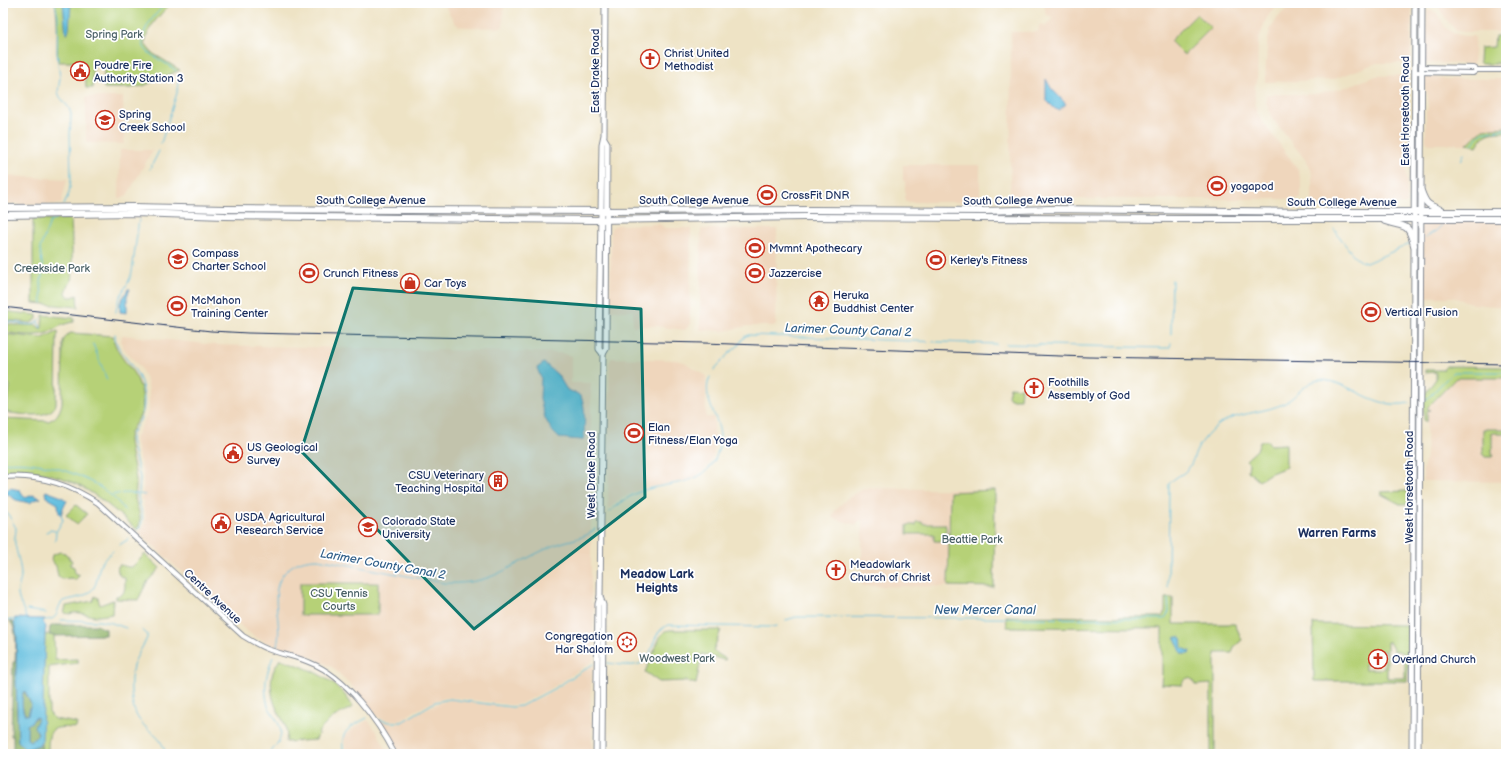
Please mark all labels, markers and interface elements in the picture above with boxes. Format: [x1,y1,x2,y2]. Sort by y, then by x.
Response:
park label: Spring Park [85,28,143,41]
street label: East Drake Road [589,29,602,113]
place label: Christ United Methodist [664,47,729,73]
church icon: Christ United Methodist [639,48,661,70]
street label: East Horsetooth Road [1399,56,1412,166]
place label: Poudre Fire Authority Station 3 [94,59,184,85]
public building icon: Poudre Fire Authority Station 3 [69,60,91,82]
place label: Spring Creek School [119,108,185,134]
school or university icon: Spring Creek School [94,109,116,131]
sports icon: yogapod [1206,175,1228,197]
place label: yogapod [1230,180,1273,193]
sports icon: CrossFit DNR [756,184,778,206]
place label: CrossFit DNR [781,189,849,202]
street label: South College Avenue [963,193,1073,208]
street label: South College Avenue [316,194,426,207]
street label: South College Avenue [639,194,749,207]
street label: South College Avenue [1287,196,1397,209]
sports icon: Mvmnt Apothecary [744,237,766,259]
place label: Mvmnt Apothecary [769,242,862,255]
place label: Compass Charter School [192,247,266,273]
school or university icon: Compass Charter School [167,248,189,270]
sports icon: Kerley's Fitness [925,249,947,271]
place label: Kerley's Fitness [950,254,1028,267]
park label: Creekside Park [14,262,91,275]
sports icon: Crunch Fitness [298,262,320,284]
sports icon: Jazzercise [744,262,766,284]
place label: Crunch Fitness [323,267,399,280]
place label: Jazzercise [769,267,822,280]
shop icon: Car Toys [399,272,421,294]
place label: Car Toys [424,277,467,290]
place label: Heruka Buddhist Center [833,289,915,315]
temple icon: Heruka Buddhist Center [808,290,830,312]
place label: McMahon Training Center [191,294,269,320]
sports icon: McMahon Training Center [166,295,188,317]
sports icon: Vertical Fusion [1360,301,1382,323]
place label: Vertical Fusion [1385,306,1458,319]
water label: Larimer County Canal 2 [784,321,912,340]
place label: Foothills Assembly of God [1048,376,1130,402]
church icon: Foothills Assembly of God [1023,377,1045,399]
place label: Elan Fitness/Elan Yoga [648,421,738,447]
sports icon: Elan Fitness/Elan Yoga [623,422,645,444]
street label: West Drake Road [585,431,598,519]
street label: West Horsetooth Road [1403,431,1416,543]
place label: US Geological Survey [247,441,318,467]
public building icon: US Geological Survey [222,442,244,464]
place label: CSU Veterinary Teaching Hospital [395,469,484,495]
building icon: CSU Veterinary Teaching Hospital [487,470,509,492]
place label: USDA, Agricultural Research Service [235,511,325,537]
public building icon: USDA, Agricultural Research Service [210,512,232,534]
place label: Colorado State University [382,515,456,541]
school or university icon: Colorado State University [357,516,379,538]
district label: Warren Farms [1298,526,1376,541]
park label: Beattie Park [941,533,1003,546]
water label: Larimer County Canal 2 [319,546,447,583]
place label: Meadowlark Church of Christ [850,558,931,584]
church icon: Meadowlark Church of Christ [825,559,847,581]
street label: Centre Avenue [181,566,245,627]
district label: Meadow Lark Heights [620,567,695,596]
park label: CSU Tennis Courts [310,587,368,613]
water label: New Mercer Canal [934,603,1037,618]
place label: Congregation Har Shalom [545,630,613,656]
synagogue icon: Congregation Har Shalom [616,631,638,653]
church icon: Overland Church [1367,648,1389,670]
park label: Woodwest Park [639,652,715,665]
place label: Overland Church [1392,653,1476,666]

